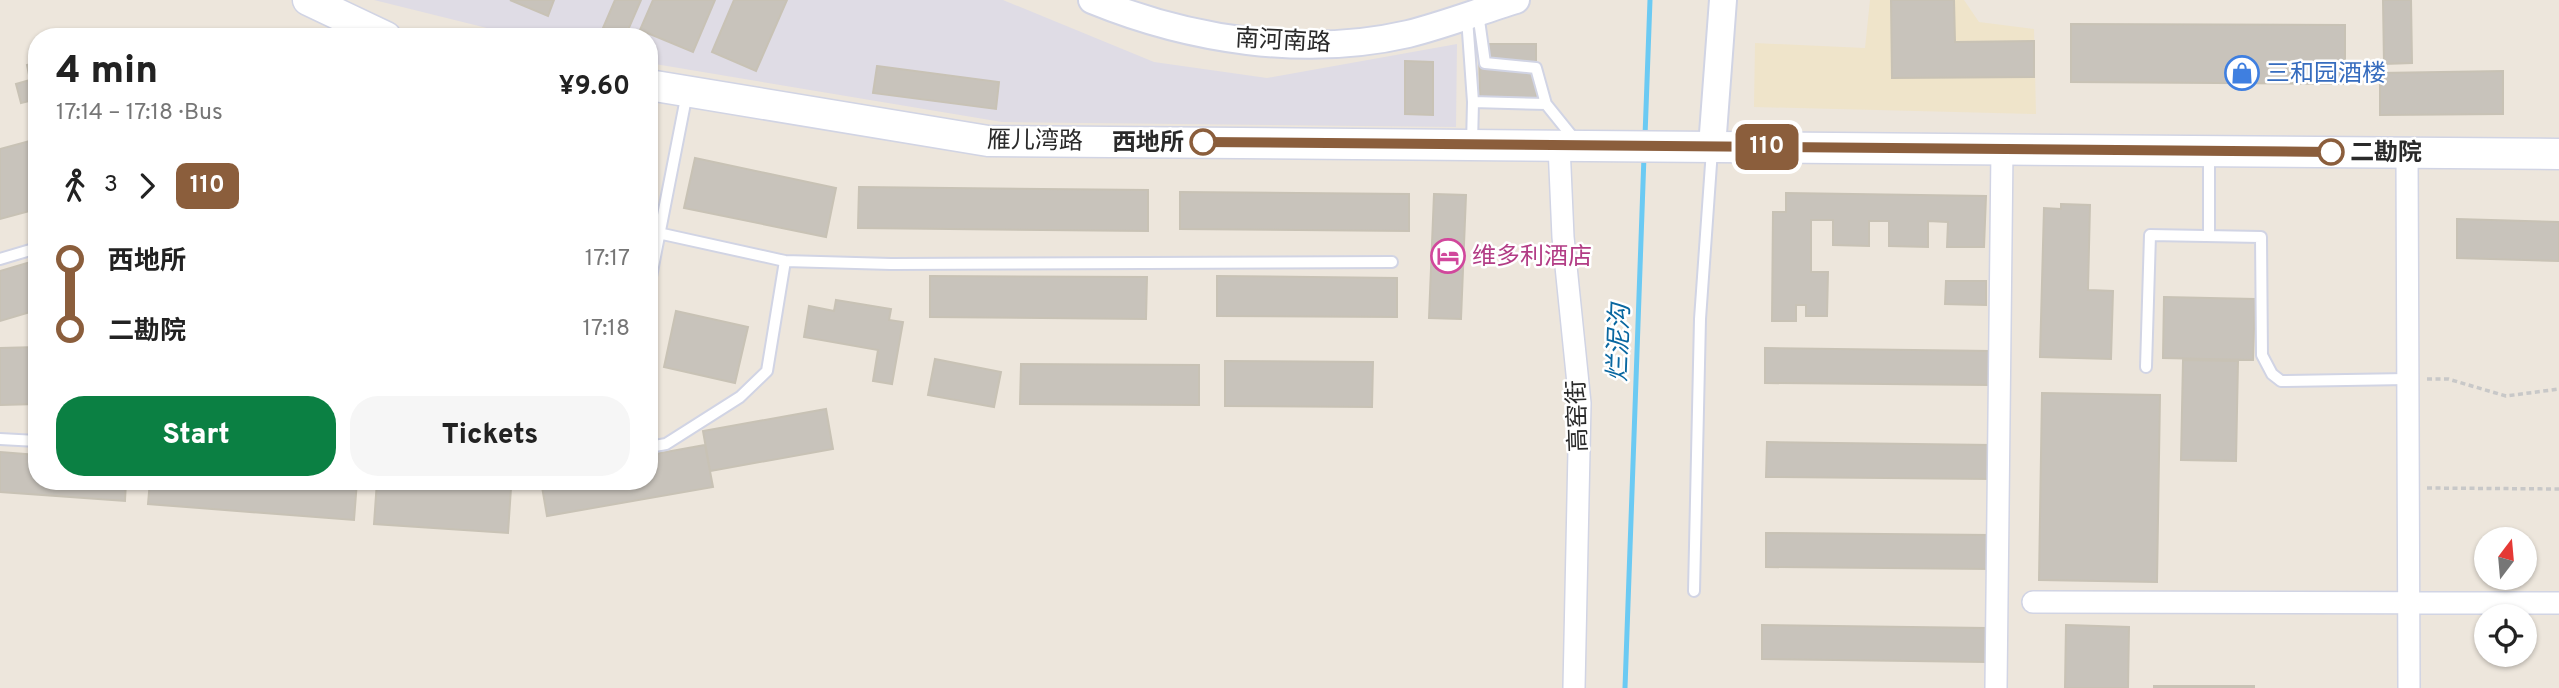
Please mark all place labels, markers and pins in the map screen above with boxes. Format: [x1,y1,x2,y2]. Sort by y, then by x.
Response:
shop icon: 三和园酒楼 [2223,54,2261,92]
place label: 三和园酒楼 [2266,60,2386,90]
place label: 西地所 [1112,129,1184,159]
marker: 西地所 [1190,129,1216,155]
marker: 二勘院 [2318,139,2344,165]
place label: 二勘院 [2350,139,2422,169]
hotel icon: 维多利酒店 [1429,237,1467,275]
place label: 维多利酒店 [1472,243,1592,273]

